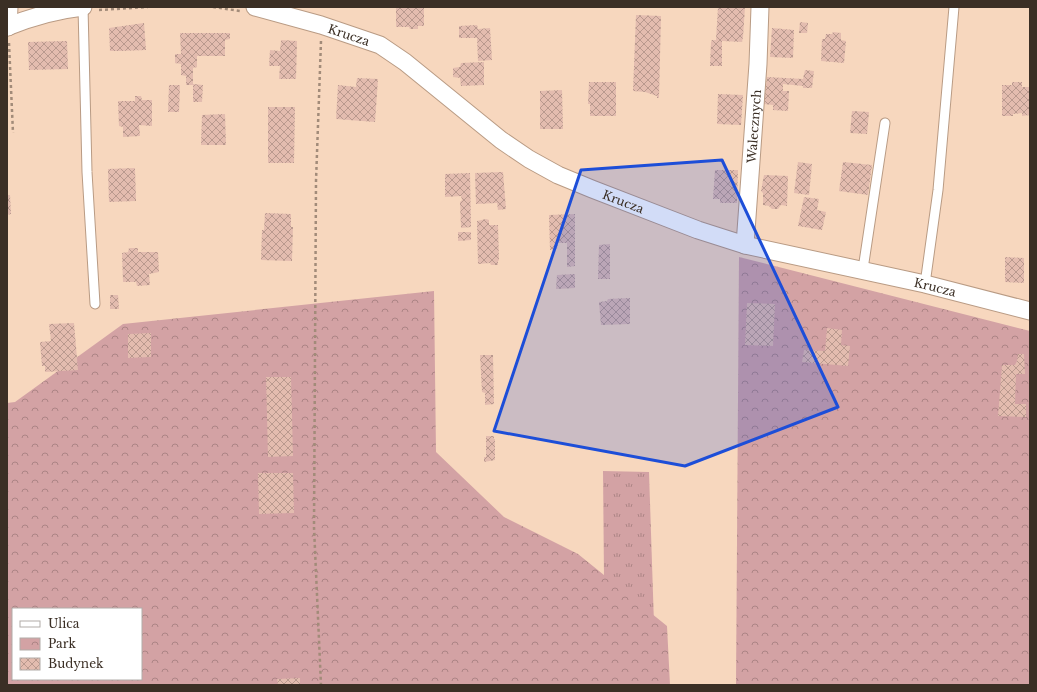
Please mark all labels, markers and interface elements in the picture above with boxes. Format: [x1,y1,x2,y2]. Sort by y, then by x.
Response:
street label: Krucza [326,21,372,49]
street label: Walecznych [743,89,764,165]
street label: Krucza [601,186,646,216]
street label: Krucza [913,274,958,299]
legend [12,608,142,680]
text: Ulica [48,616,80,631]
text: Park [48,636,76,651]
text: Budynek [48,656,104,671]

